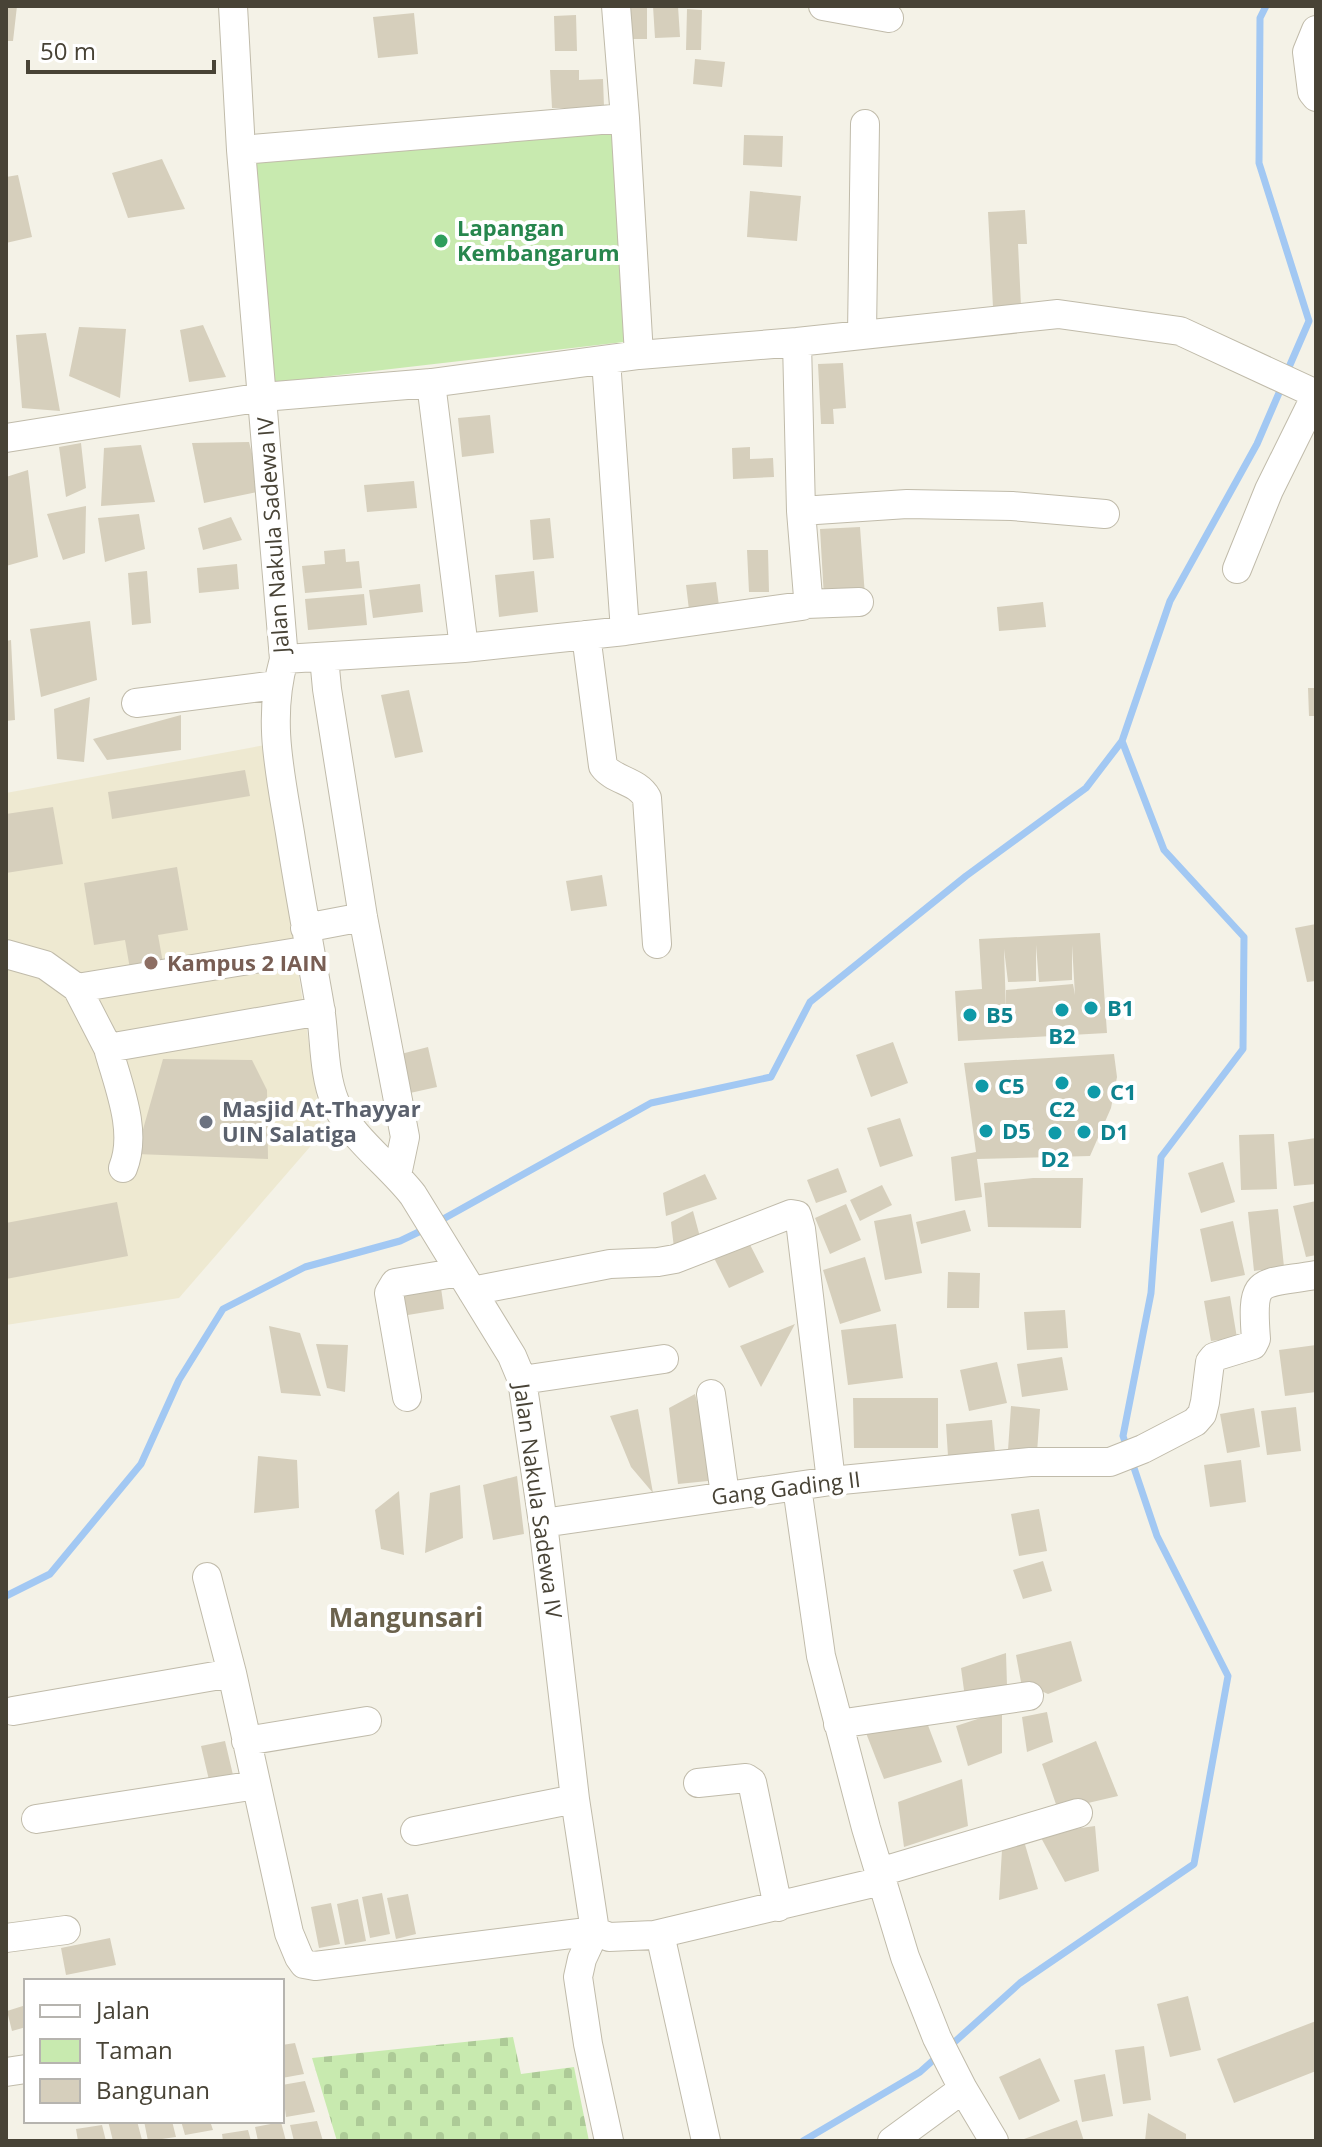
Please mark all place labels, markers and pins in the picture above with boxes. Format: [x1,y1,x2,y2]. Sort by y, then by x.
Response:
place label: Lapangan Kembangarum [457,212,620,267]
marker: Lapangan Kembangarum [432,232,450,250]
place label: Kampus 2 IAIN [167,947,327,977]
marker: Kampus 2 IAIN [142,954,160,972]
place label: B1 [1107,992,1134,1022]
place label: B5 [986,999,1013,1029]
marker: B1 [1082,999,1100,1017]
marker: B2 [1053,1001,1071,1019]
marker: B5 [961,1006,979,1024]
place label: B2 [1048,1020,1076,1050]
place label: C5 [998,1070,1025,1100]
marker: C2 [1053,1074,1071,1092]
place label: C1 [1110,1076,1137,1106]
marker: C5 [973,1077,991,1095]
marker: C1 [1085,1083,1103,1101]
place label: Masjid At-Thayyar UIN Salatiga [222,1093,421,1148]
place label: C2 [1049,1093,1075,1123]
marker: Masjid At-Thayyar UIN Salatiga [197,1113,215,1131]
place label: D5 [1002,1115,1031,1145]
place label: D1 [1100,1116,1129,1146]
marker: D5 [977,1122,995,1140]
marker: D1 [1075,1123,1093,1141]
marker: D2 [1046,1124,1064,1142]
place label: D2 [1041,1143,1069,1173]

